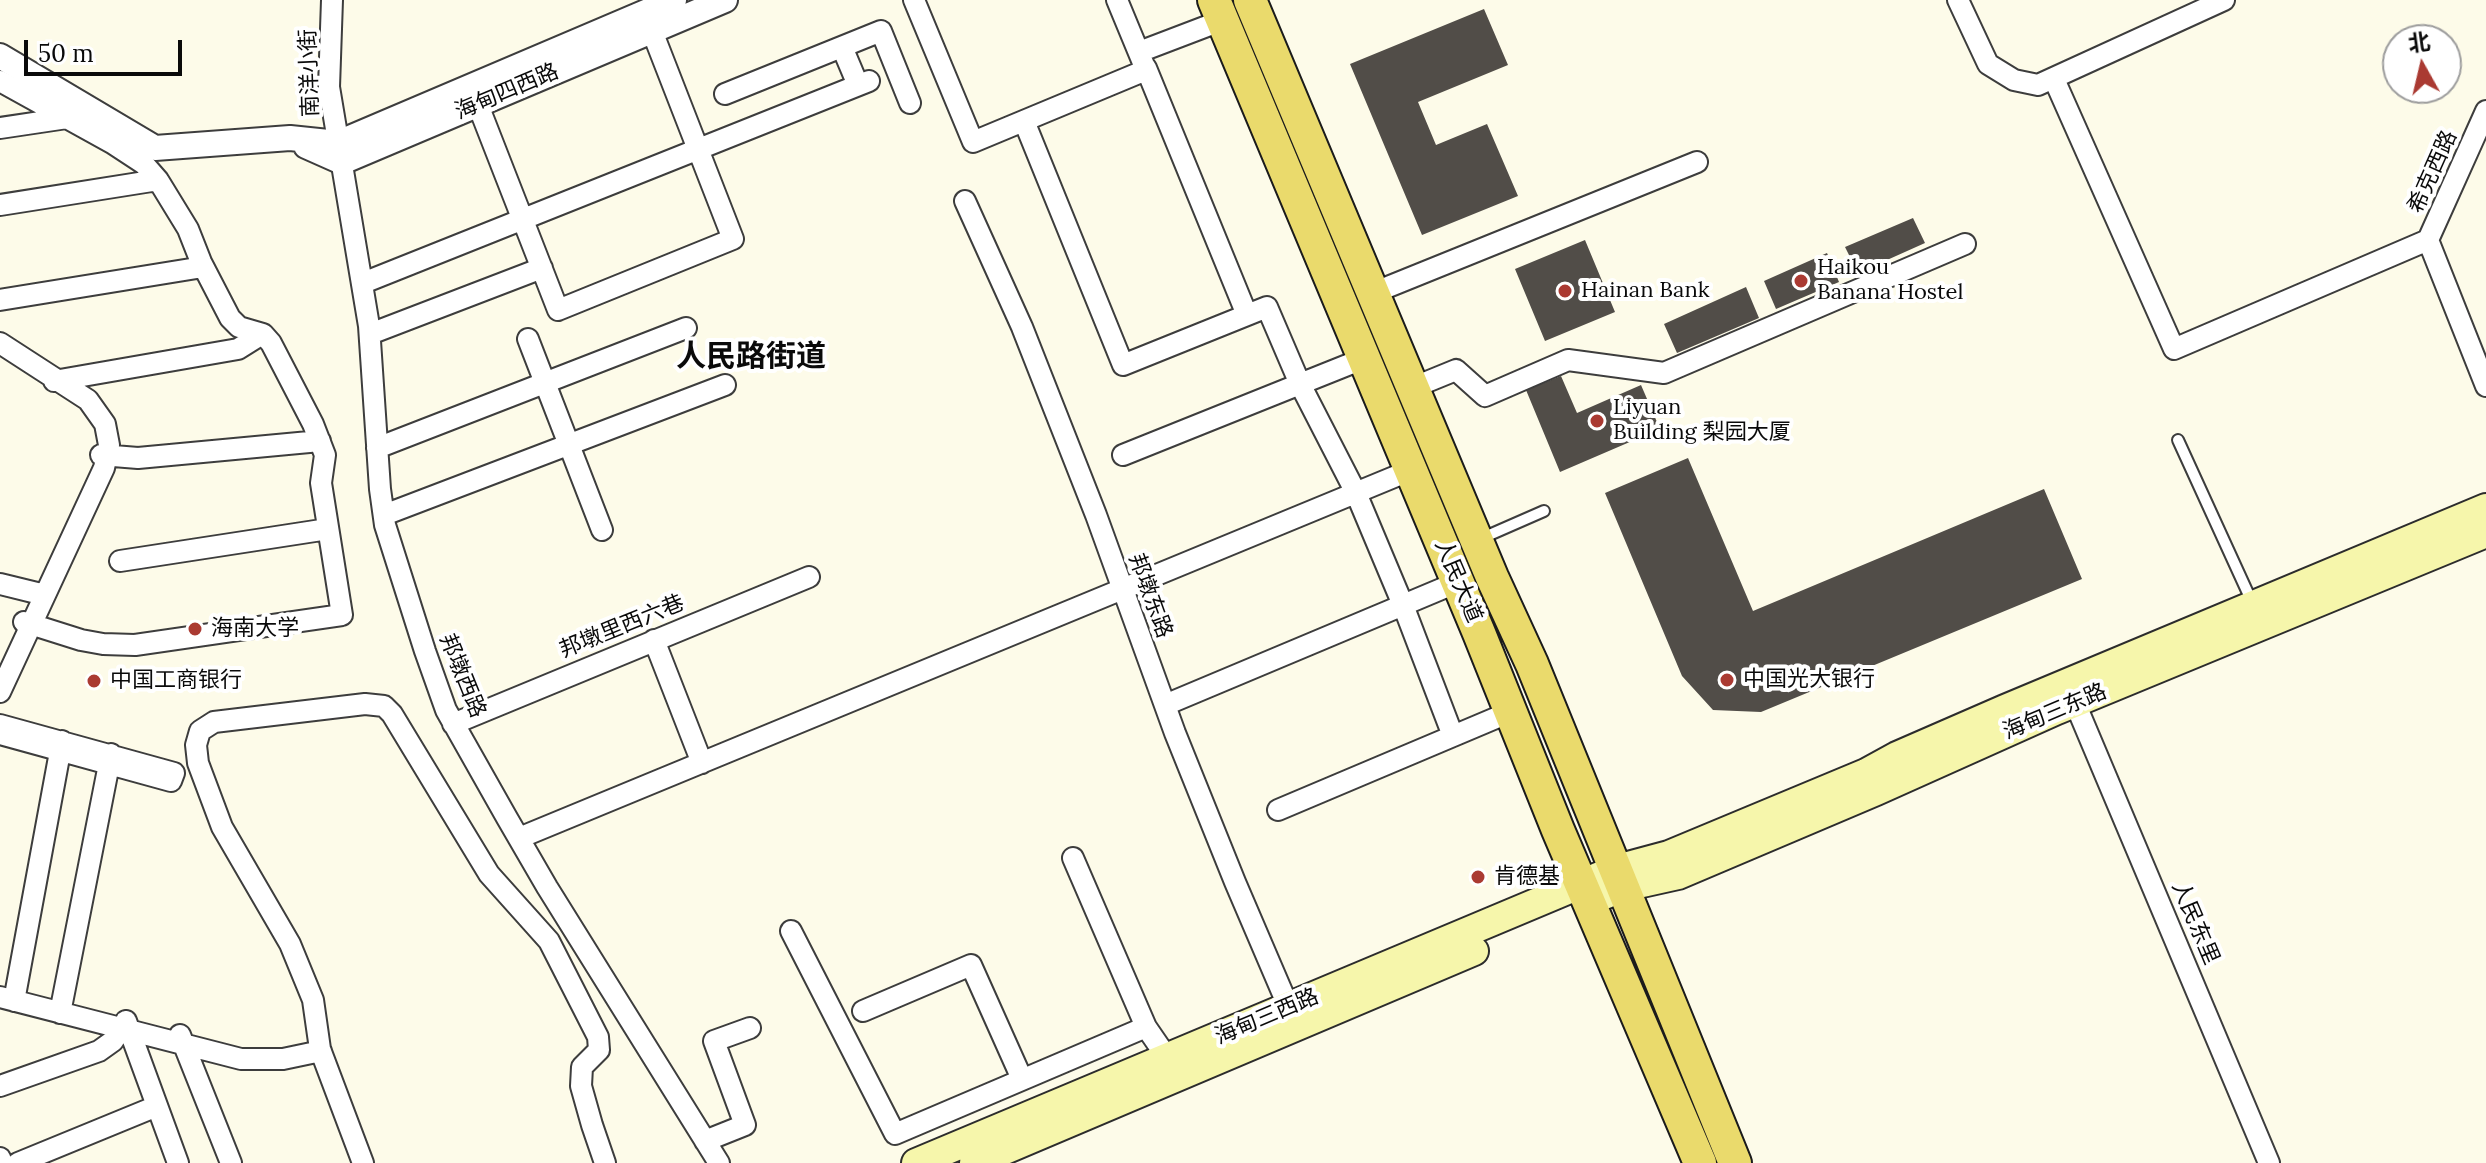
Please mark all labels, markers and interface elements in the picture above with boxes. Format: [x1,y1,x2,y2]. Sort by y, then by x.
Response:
scale bar [28,24,186,74]
north arrow [2382,24,2462,104]
text: 北 [2406,27,2432,58]
street label: 南洋小街 [295,29,325,117]
text: 50 m [38,38,94,69]
street label: 海甸四西路 [451,58,563,126]
street label: 希克西路 [2403,126,2463,218]
place label: Haikou Banana Hostel [1817,255,1963,306]
marker: Haikou Banana Hostel [1792,272,1810,290]
place label: Hainan Bank [1581,278,1710,304]
marker: Hainan Bank [1556,282,1574,300]
district label: 人民路街道 [676,339,826,375]
place label: Liyuan Building 梨园大厦 [1613,395,1790,446]
marker: Liyuan Building 梨园大厦 [1588,412,1606,430]
street label: 人民大道 [1429,535,1487,627]
street label: 邦墩东路 [1123,550,1177,642]
street label: 邦墩里西六巷 [556,590,688,664]
place label: 海南大学 [211,616,299,642]
marker: 海南大学 [186,620,204,638]
street label: 邦墩西路 [433,630,491,722]
place label: 中国光大银行 [1743,667,1875,693]
place label: 中国工商银行 [110,668,242,694]
marker: 中国光大银行 [1718,671,1736,689]
marker: 中国工商银行 [85,672,103,690]
street label: 海甸三东路 [1999,678,2111,746]
place label: 肯德基 [1494,864,1560,890]
marker: 肯德基 [1469,868,1487,886]
street label: 人民东里 [2166,877,2224,969]
street label: 海甸三西路 [1211,983,1323,1051]

